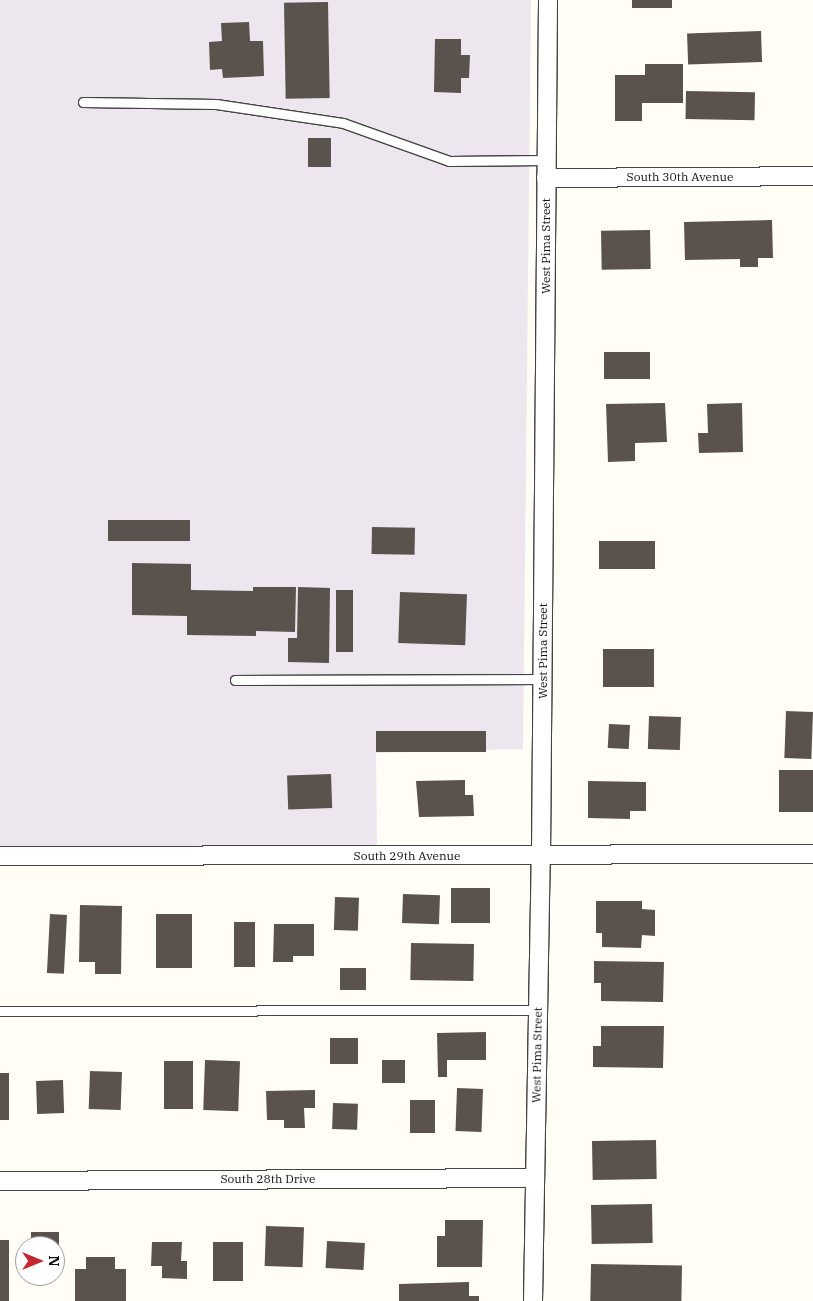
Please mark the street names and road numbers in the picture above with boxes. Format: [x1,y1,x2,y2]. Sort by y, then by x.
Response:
street label: South 30th Avenue [627,170,733,184]
street label: West Pima Street [539,198,553,294]
street label: West Pima Street [536,603,550,699]
street label: South 29th Avenue [354,849,460,863]
street label: West Pima Street [529,1007,545,1103]
street label: South 28th Drive [221,1172,315,1186]

